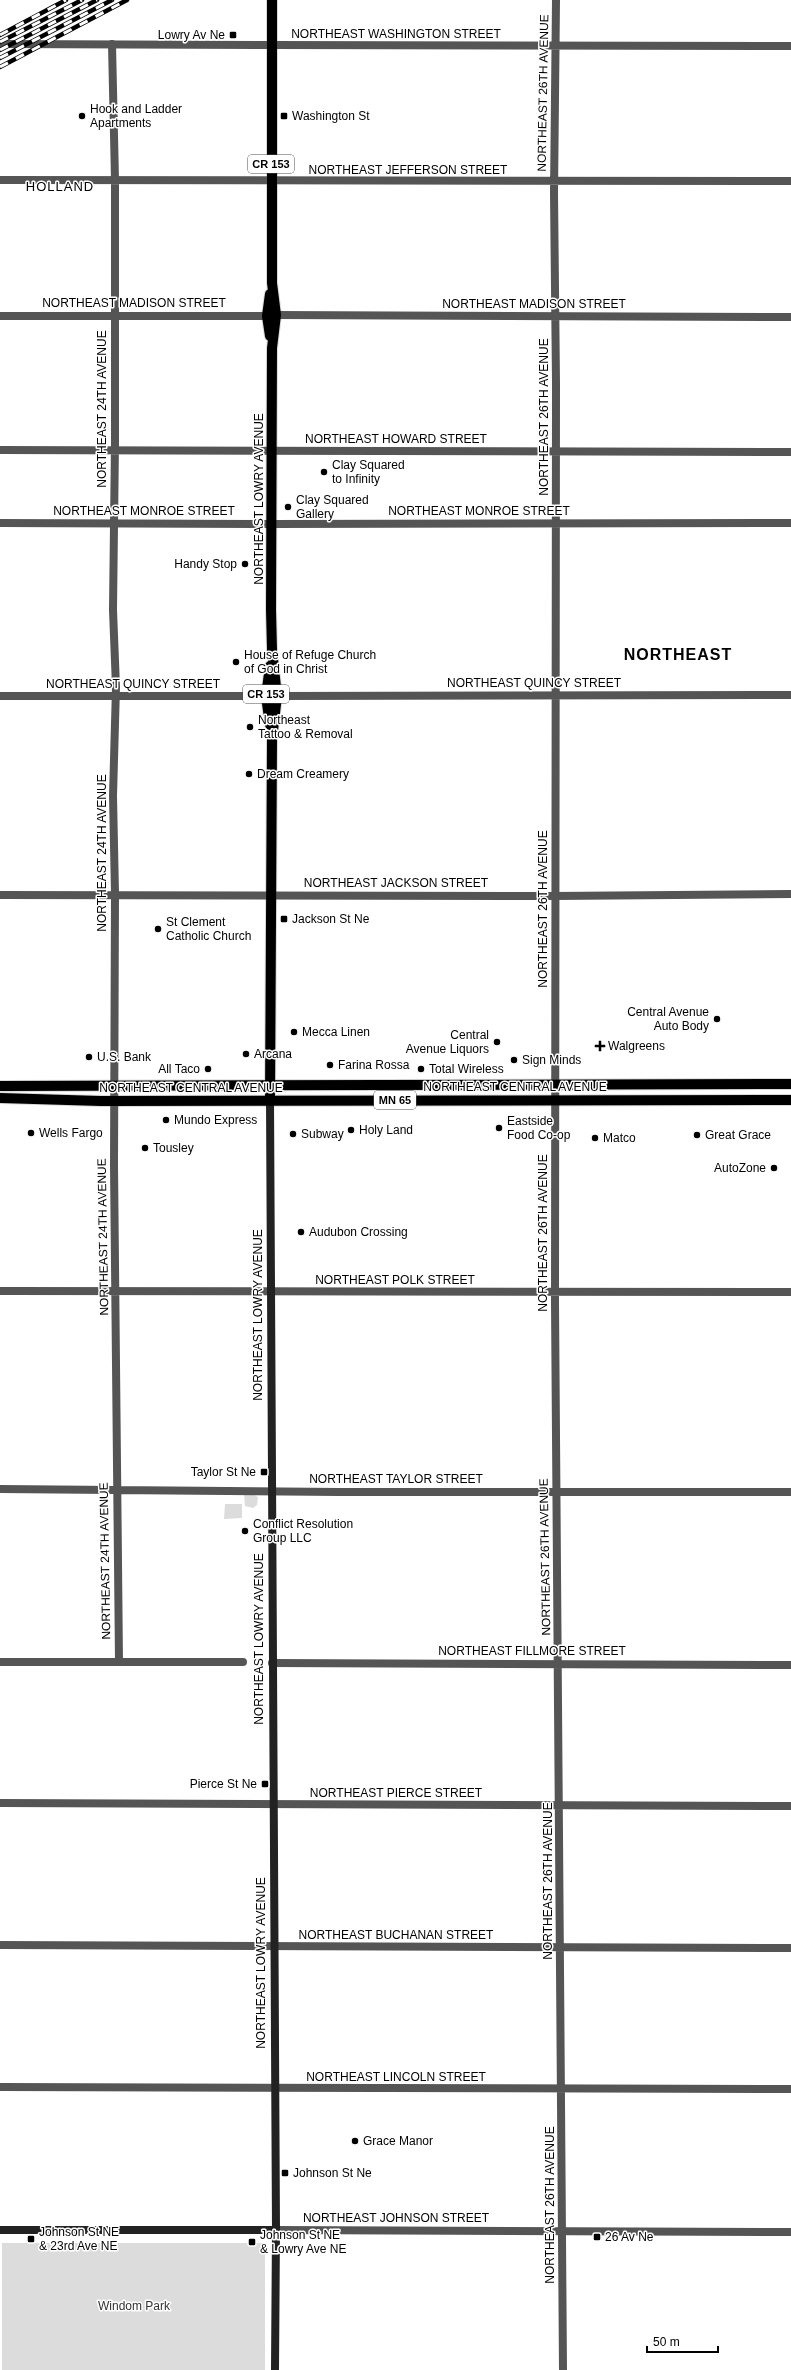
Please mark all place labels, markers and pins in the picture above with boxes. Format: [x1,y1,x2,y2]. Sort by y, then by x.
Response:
place label: Lowry Av Ne [158,28,225,42]
marker: Lowry Av Ne [228,30,238,40]
place label: Hook and Ladder Apartments [90,102,182,130]
place label: Washington St [292,109,370,123]
marker: Hook and Ladder Apartments [77,111,87,121]
marker: Washington St [279,111,289,121]
place label: Clay Squared to Infinity [332,458,405,486]
marker: Clay Squared to Infinity [319,467,329,477]
place label: Clay Squared Gallery [296,493,369,521]
marker: Clay Squared Gallery [283,502,293,512]
place label: Handy Stop [174,557,237,571]
marker: Handy Stop [240,559,250,569]
place label: House of Refuge Church of God in Christ [244,648,376,676]
marker: House of Refuge Church of God in Christ [231,657,241,667]
place label: Northeast Tattoo & Removal [258,713,353,741]
marker: Northeast Tattoo & Removal [245,722,255,732]
place label: Dream Creamery [257,767,349,781]
marker: Dream Creamery [244,769,254,779]
place label: Jackson St Ne [292,912,370,926]
marker: Jackson St Ne [279,914,289,924]
place label: St Clement Catholic Church [166,915,251,943]
marker: St Clement Catholic Church [153,924,163,934]
place label: Central Avenue Auto Body [627,1005,709,1033]
marker: Central Avenue Auto Body [712,1014,722,1024]
place label: Mecca Linen [302,1025,370,1039]
marker: Mecca Linen [289,1027,299,1037]
place label: Central Avenue Liquors [406,1028,489,1056]
marker: Central Avenue Liquors [492,1037,502,1047]
place label: Walgreens [608,1039,665,1053]
marker: Walgreens [595,1041,605,1051]
place label: Arcana [254,1047,292,1061]
marker: Arcana [241,1049,251,1059]
place label: U.S. Bank [97,1050,152,1064]
marker: U.S. Bank [84,1052,94,1062]
place label: Sign Minds [522,1053,581,1067]
marker: Sign Minds [509,1055,519,1065]
place label: Farina Rossa [338,1058,410,1072]
marker: Farina Rossa [325,1060,335,1070]
place label: All Taco [158,1062,200,1076]
place label: Total Wireless [429,1062,504,1076]
marker: All Taco [203,1064,213,1074]
marker: Total Wireless [416,1064,426,1074]
place label: Mundo Express [174,1113,257,1127]
place label: Eastside Food Co-op [507,1114,571,1142]
marker: Mundo Express [161,1115,171,1125]
place label: Holy Land [359,1123,413,1137]
marker: Eastside Food Co-op [494,1123,504,1133]
marker: Holy Land [346,1125,356,1135]
place label: Wells Fargo [39,1126,103,1140]
place label: Subway [301,1127,344,1141]
marker: Wells Fargo [26,1128,36,1138]
place label: Great Grace [705,1128,771,1142]
marker: Subway [288,1129,298,1139]
marker: Great Grace [692,1130,702,1140]
place label: Matco [603,1131,636,1145]
marker: Matco [590,1133,600,1143]
place label: Tousley [153,1141,194,1155]
marker: Tousley [140,1143,150,1153]
place label: AutoZone [714,1161,766,1175]
marker: AutoZone [769,1163,779,1173]
place label: Audubon Crossing [309,1225,408,1239]
marker: Audubon Crossing [296,1227,306,1237]
place label: Taylor St Ne [191,1465,256,1479]
marker: Taylor St Ne [259,1467,269,1477]
place label: Conflict Resolution Group LLC [253,1517,353,1545]
marker: Conflict Resolution Group LLC [240,1526,250,1536]
place label: Pierce St Ne [190,1777,257,1791]
marker: Pierce St Ne [260,1779,270,1789]
place label: Grace Manor [363,2134,433,2148]
marker: Grace Manor [350,2136,360,2146]
place label: Johnson St Ne [293,2166,372,2180]
marker: Johnson St Ne [280,2168,290,2178]
place label: Johnson St NE & 23rd Ave NE [39,2225,119,2253]
place label: Johnson St NE & Lowry Ave NE [260,2228,346,2256]
place label: 26 Av Ne [605,2230,654,2244]
marker: 26 Av Ne [592,2232,602,2242]
marker: Johnson St NE & 23rd Ave NE [26,2234,36,2244]
marker: Johnson St NE & Lowry Ave NE [247,2237,257,2247]

